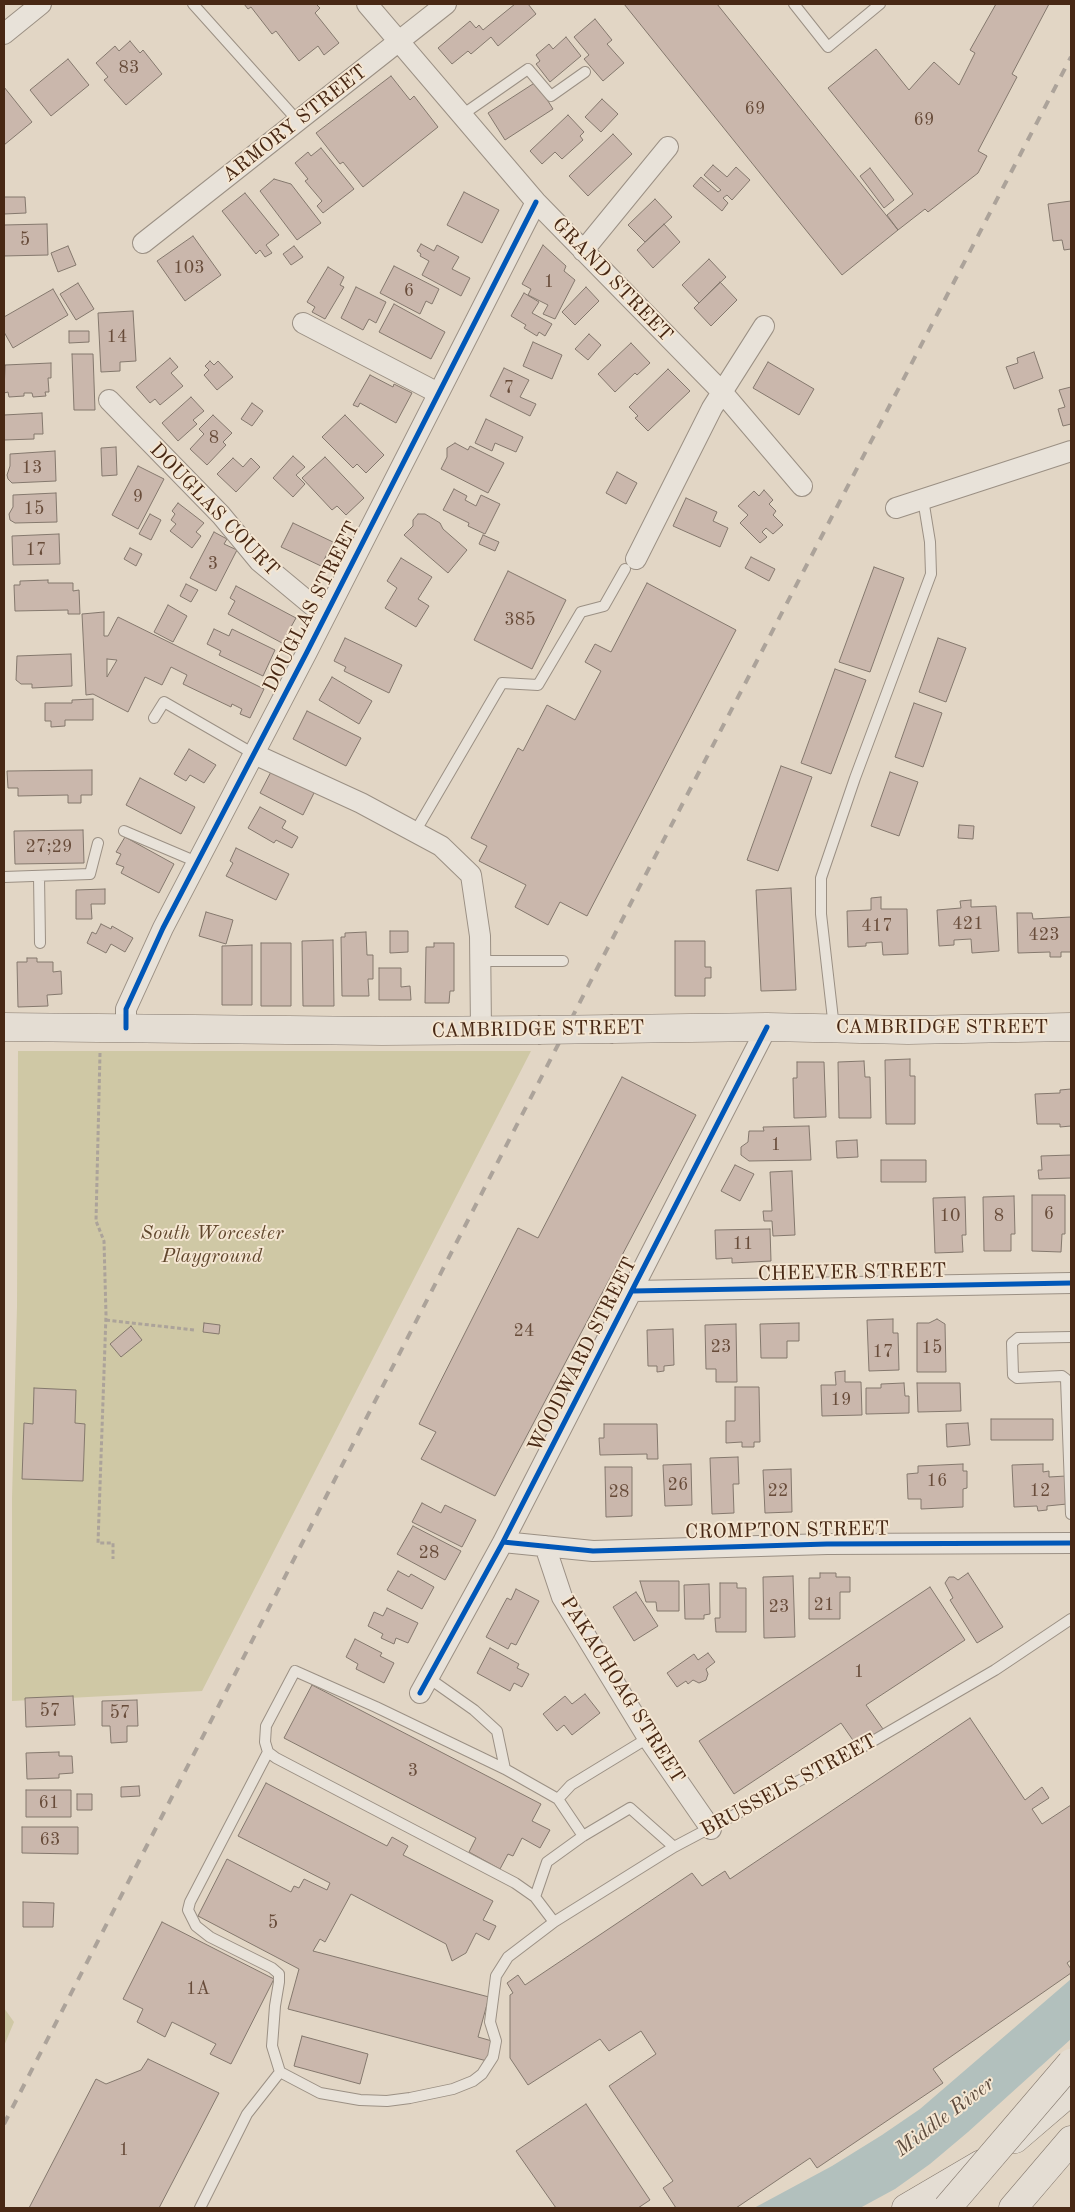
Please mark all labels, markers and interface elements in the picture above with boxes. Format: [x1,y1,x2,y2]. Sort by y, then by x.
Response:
house number: 83 [119,57,139,79]
street label: ARMORY STREET [218,60,372,188]
house number: 69 [745,98,765,120]
house number: 69 [914,109,934,131]
street label: GRAND STREET [547,213,677,347]
house number: 5 [20,229,30,251]
house number: 103 [173,257,205,279]
house number: 1 [544,271,554,293]
house number: 6 [404,280,414,302]
house number: 14 [107,326,127,348]
house number: 7 [504,377,514,399]
house number: 8 [209,427,219,449]
street label: DOUGLAS COURT [144,438,284,582]
house number: 13 [22,457,42,479]
house number: 9 [133,486,143,508]
house number: 15 [24,498,44,520]
street label: DOUGLAS STREET [259,518,365,696]
house number: 17 [26,539,46,561]
house number: 3 [208,553,218,575]
house number: 385 [504,609,536,631]
house number: 27;29 [26,836,72,858]
house number: 421 [952,913,984,935]
house number: 417 [861,915,893,937]
house number: 423 [1028,924,1060,946]
street label: CAMBRIDGE STREET [431,1016,645,1044]
street label: CAMBRIDGE STREET [836,1016,1048,1040]
house number: 1 [771,1134,781,1156]
house number: 6 [1044,1203,1054,1225]
house number: 10 [940,1205,960,1227]
house number: 8 [994,1205,1004,1227]
park label: South Worcester Playground [141,1222,283,1269]
house number: 11 [733,1233,753,1255]
street label: WOODWARD STREET [524,1254,642,1456]
street label: CHEEVER STREET [757,1259,947,1287]
house number: 24 [514,1320,534,1342]
house number: 23 [711,1336,731,1358]
house number: 15 [922,1337,942,1359]
house number: 17 [873,1341,893,1363]
house number: 19 [831,1389,851,1411]
house number: 16 [927,1470,947,1492]
house number: 26 [668,1474,688,1496]
house number: 22 [768,1480,788,1502]
house number: 12 [1030,1480,1050,1502]
house number: 28 [609,1481,629,1503]
street label: CROMPTON STREET [685,1517,889,1545]
house number: 28 [419,1542,439,1564]
street label: PAKACHOAG STREET [555,1592,689,1788]
house number: 21 [814,1594,834,1616]
house number: 23 [769,1596,789,1618]
house number: 1 [854,1661,864,1683]
house number: 57 [40,1700,60,1722]
house number: 57 [110,1702,130,1724]
street label: BRUSSELS STREET [697,1729,881,1843]
house number: 3 [408,1760,418,1782]
house number: 61 [39,1792,59,1814]
house number: 63 [40,1829,60,1851]
house number: 5 [268,1912,278,1934]
house number: 1A [186,1978,210,2000]
water label: Middle River [890,2071,1000,2163]
house number: 1 [119,2139,129,2161]

